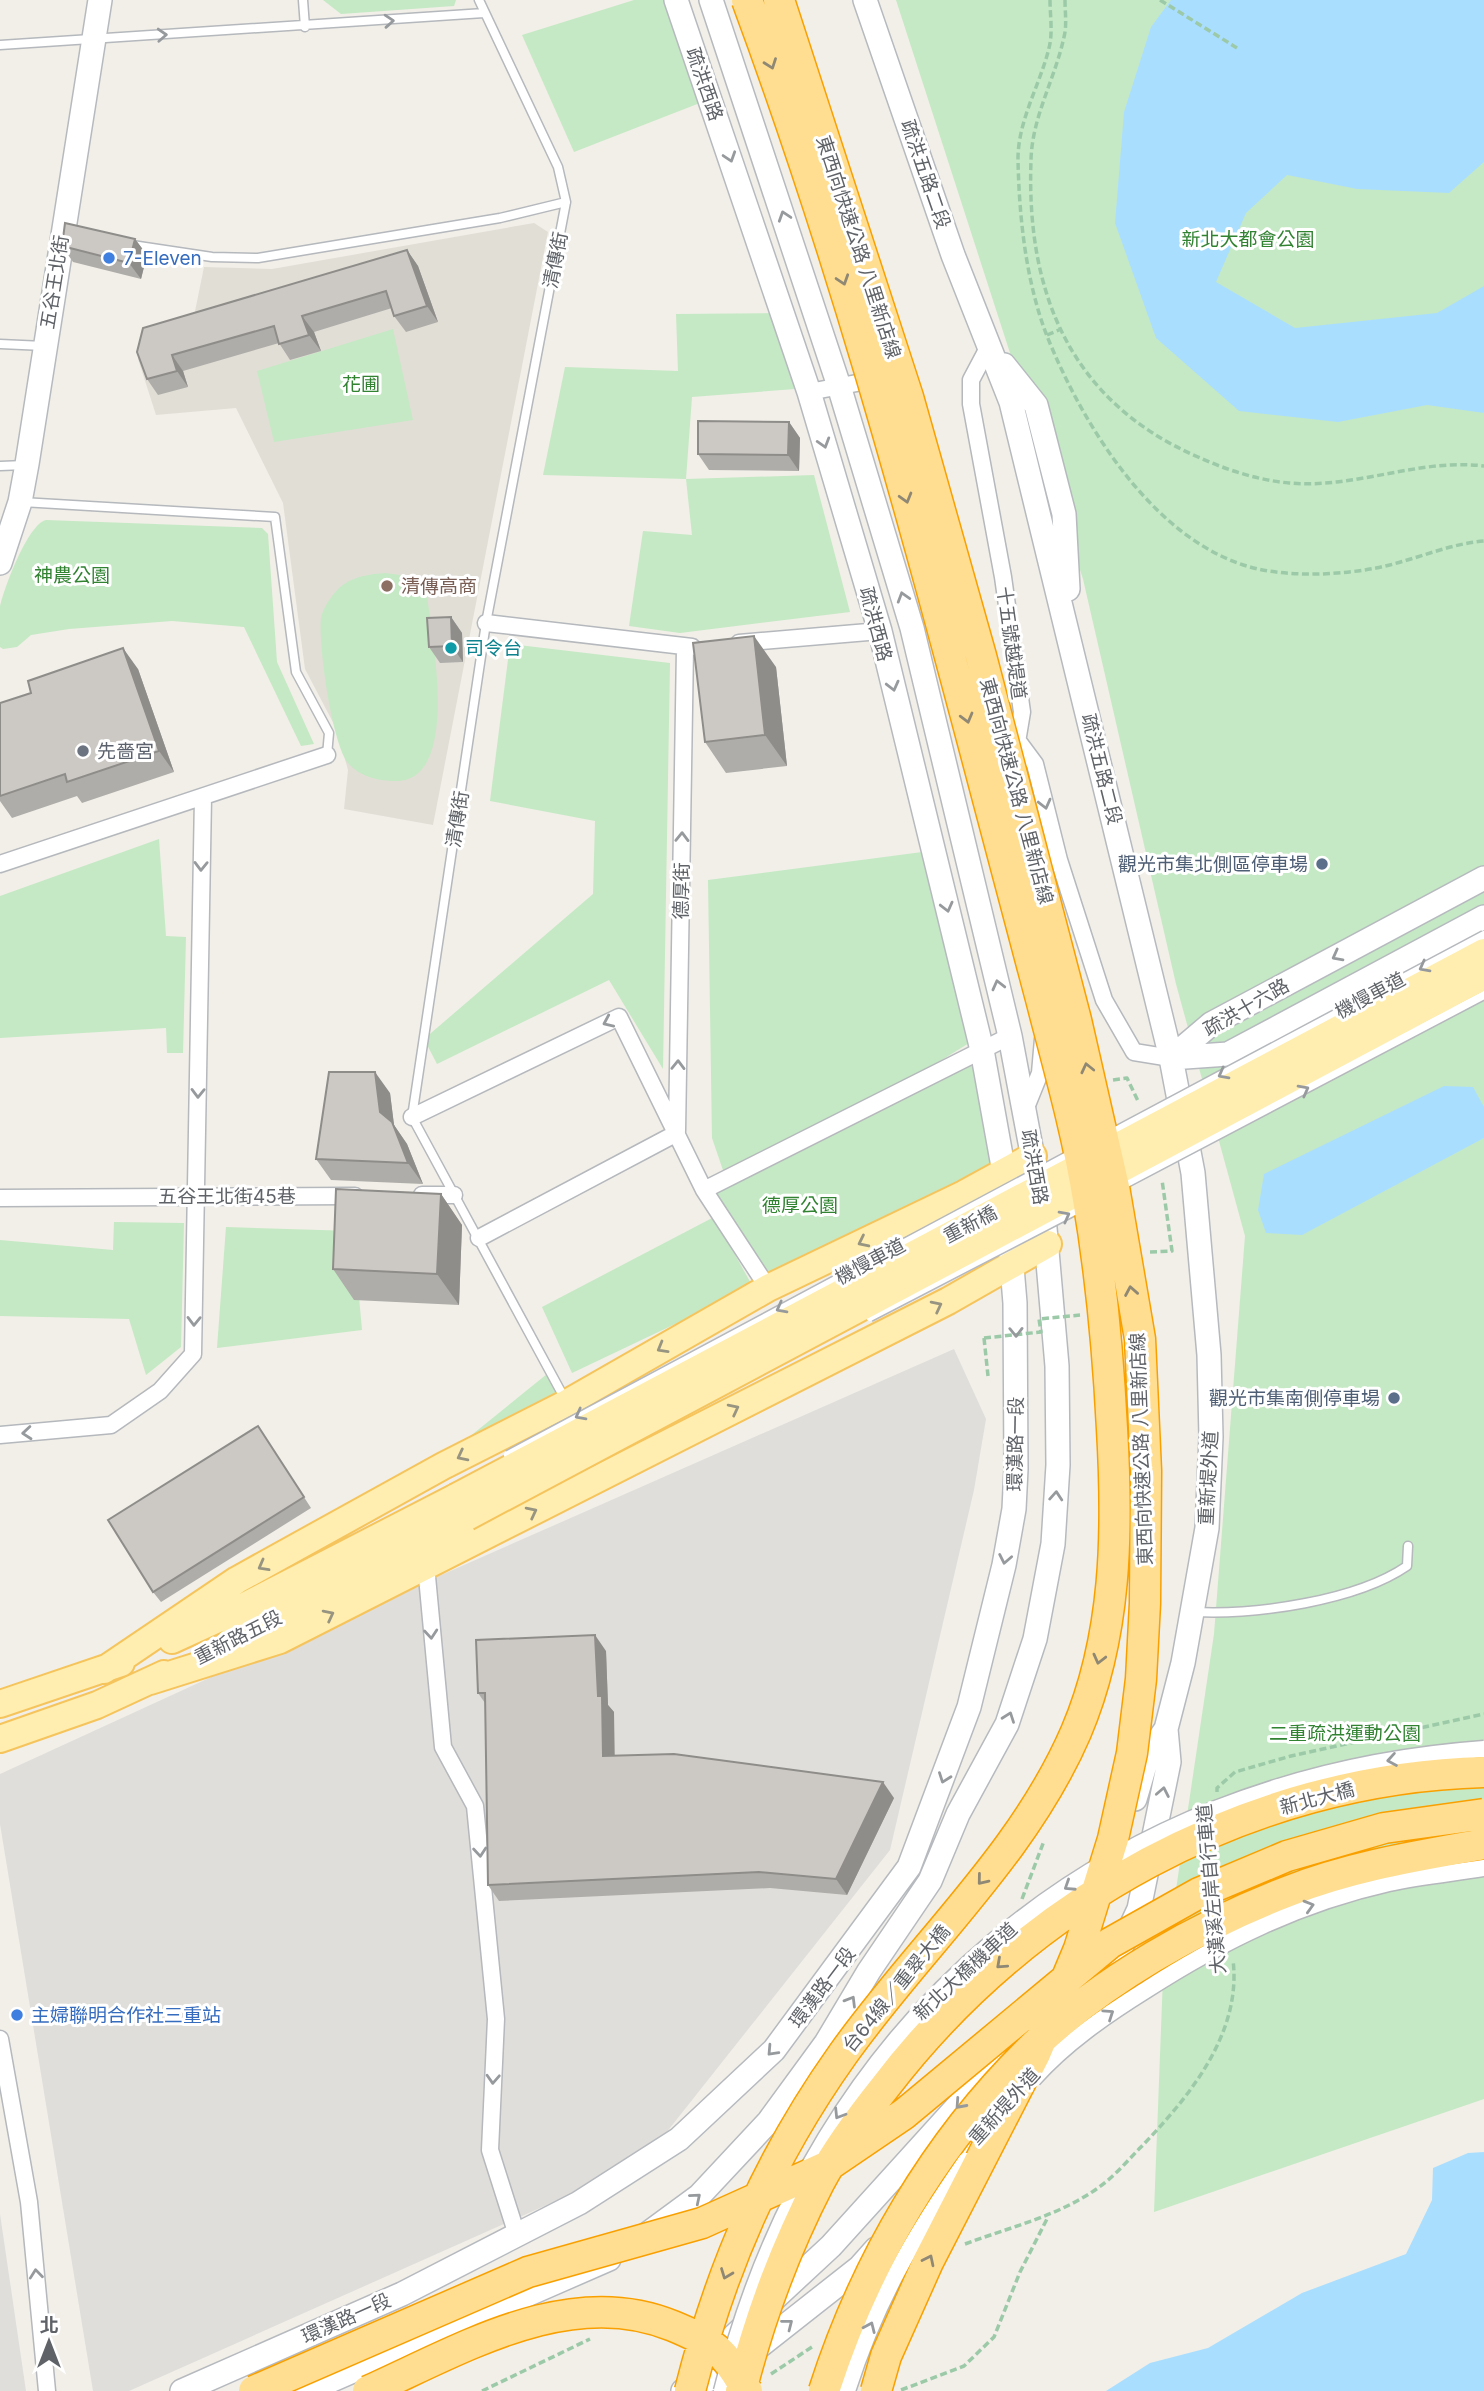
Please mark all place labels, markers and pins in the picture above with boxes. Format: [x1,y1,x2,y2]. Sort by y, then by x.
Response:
place label: 7-Eleven [123,247,202,270]
marker: 7-Eleven [101,250,117,266]
place label: 清傳高商 [401,575,477,598]
marker: 清傳高商 [379,578,395,594]
place label: 司令台 [465,637,522,660]
marker: 司令台 [443,640,459,656]
place label: 先嗇宮 [97,740,154,763]
marker: 先嗇宮 [75,743,91,759]
place label: 觀光市集北側區停車場 [1118,853,1308,876]
marker: 觀光市集北側區停車場 [1314,856,1330,872]
place label: 觀光市集南側停車場 [1209,1387,1380,1410]
marker: 觀光市集南側停車場 [1386,1390,1402,1406]
place label: 主婦聯明合作社三重站 [31,2004,221,2027]
marker: 主婦聯明合作社三重站 [9,2007,25,2023]

